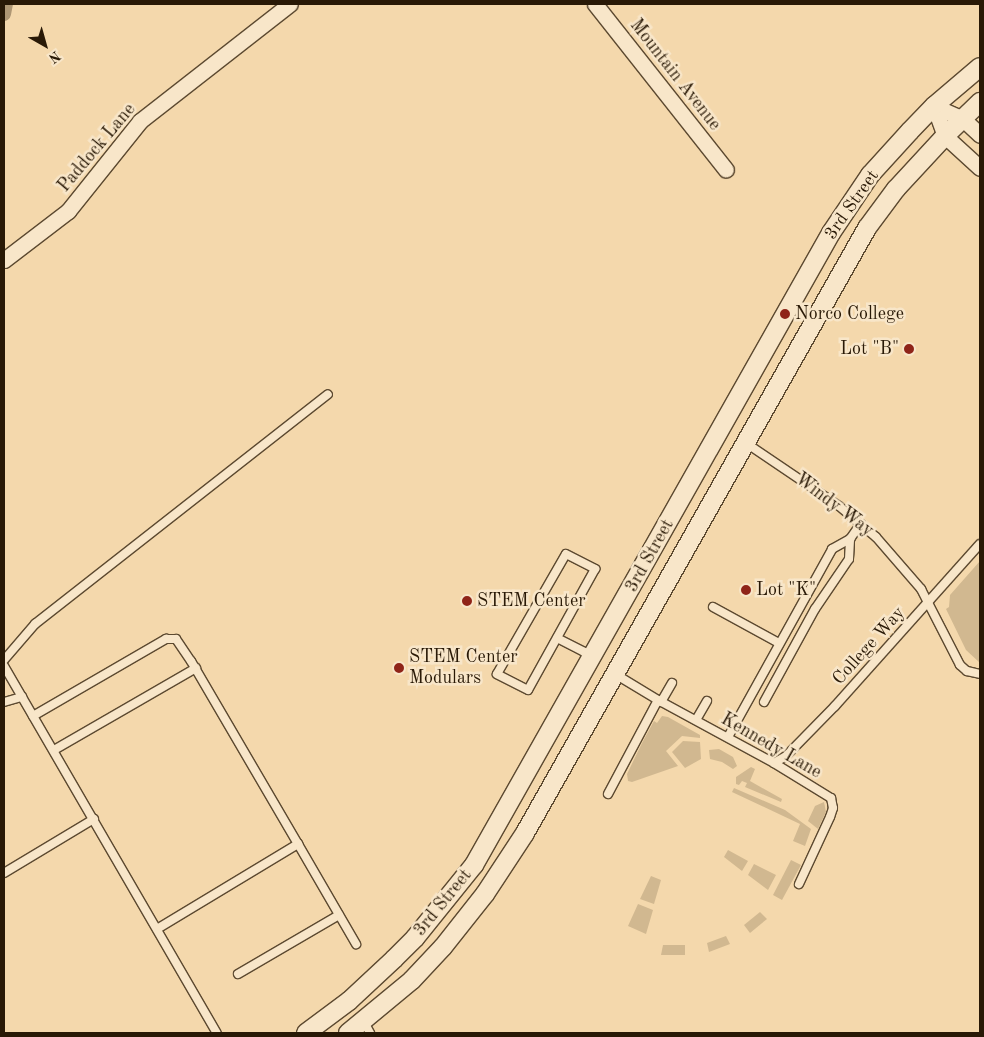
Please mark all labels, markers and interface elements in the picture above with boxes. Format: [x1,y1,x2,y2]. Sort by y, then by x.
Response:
street label: Mountain Avenue [625,15,725,135]
north arrow [20,20,70,70]
text: N [46,48,63,66]
street label: Paddock Lane [54,99,140,197]
street label: 3rd Street [820,166,884,244]
place label: Norco College [795,303,904,325]
marker: Norco College [779,308,791,320]
place label: Lot "B" [840,338,899,360]
marker: Lot "B" [903,343,915,355]
street label: Windy Way [790,468,878,542]
street label: 3rd Street [621,516,679,596]
place label: Lot "K" [756,579,816,601]
marker: Lot "K" [740,584,752,596]
place label: STEM Center [477,590,586,612]
marker: STEM Center [461,595,473,607]
street label: College Way [828,602,910,690]
place label: STEM Center Modulars [409,647,518,690]
marker: STEM Center Modulars [393,662,405,674]
street label: Kennedy Lane [717,709,825,783]
street label: 3rd Street [409,865,477,941]

